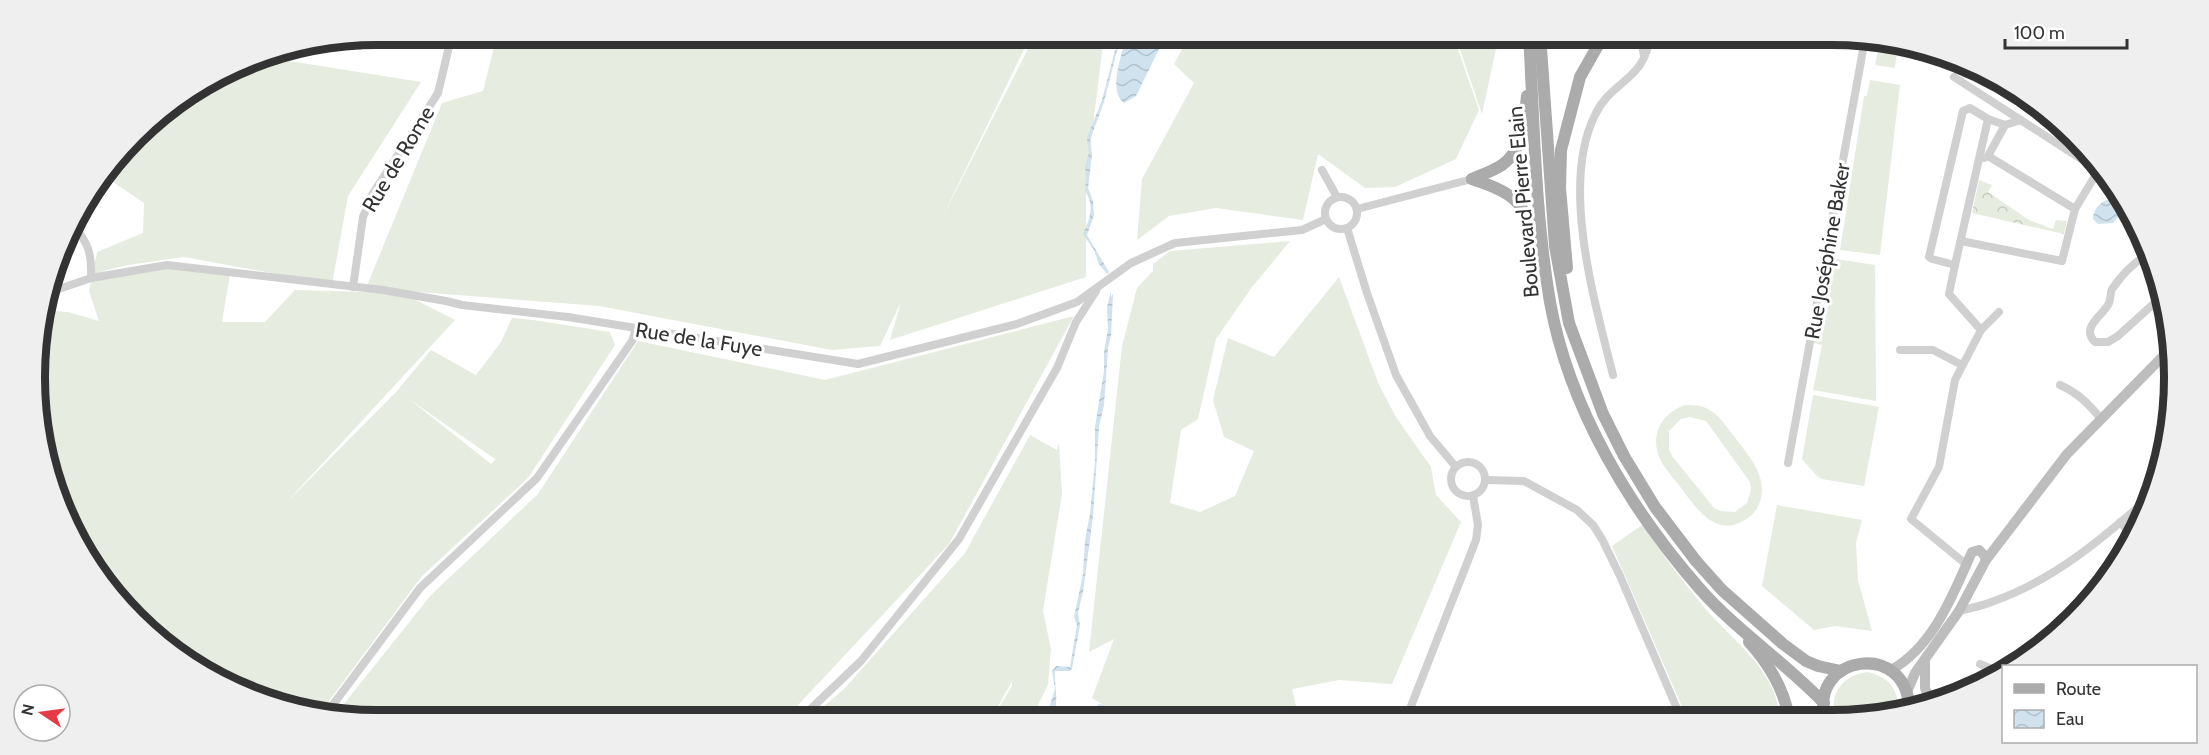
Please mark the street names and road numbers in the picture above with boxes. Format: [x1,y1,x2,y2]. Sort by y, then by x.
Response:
street label: Rue de Rome [357,101,439,216]
street label: Boulevard Pierre Elain [1502,105,1544,299]
street label: Rue Joséphine Baker [1799,161,1855,341]
street label: Rue de la Fuye [634,317,764,361]

